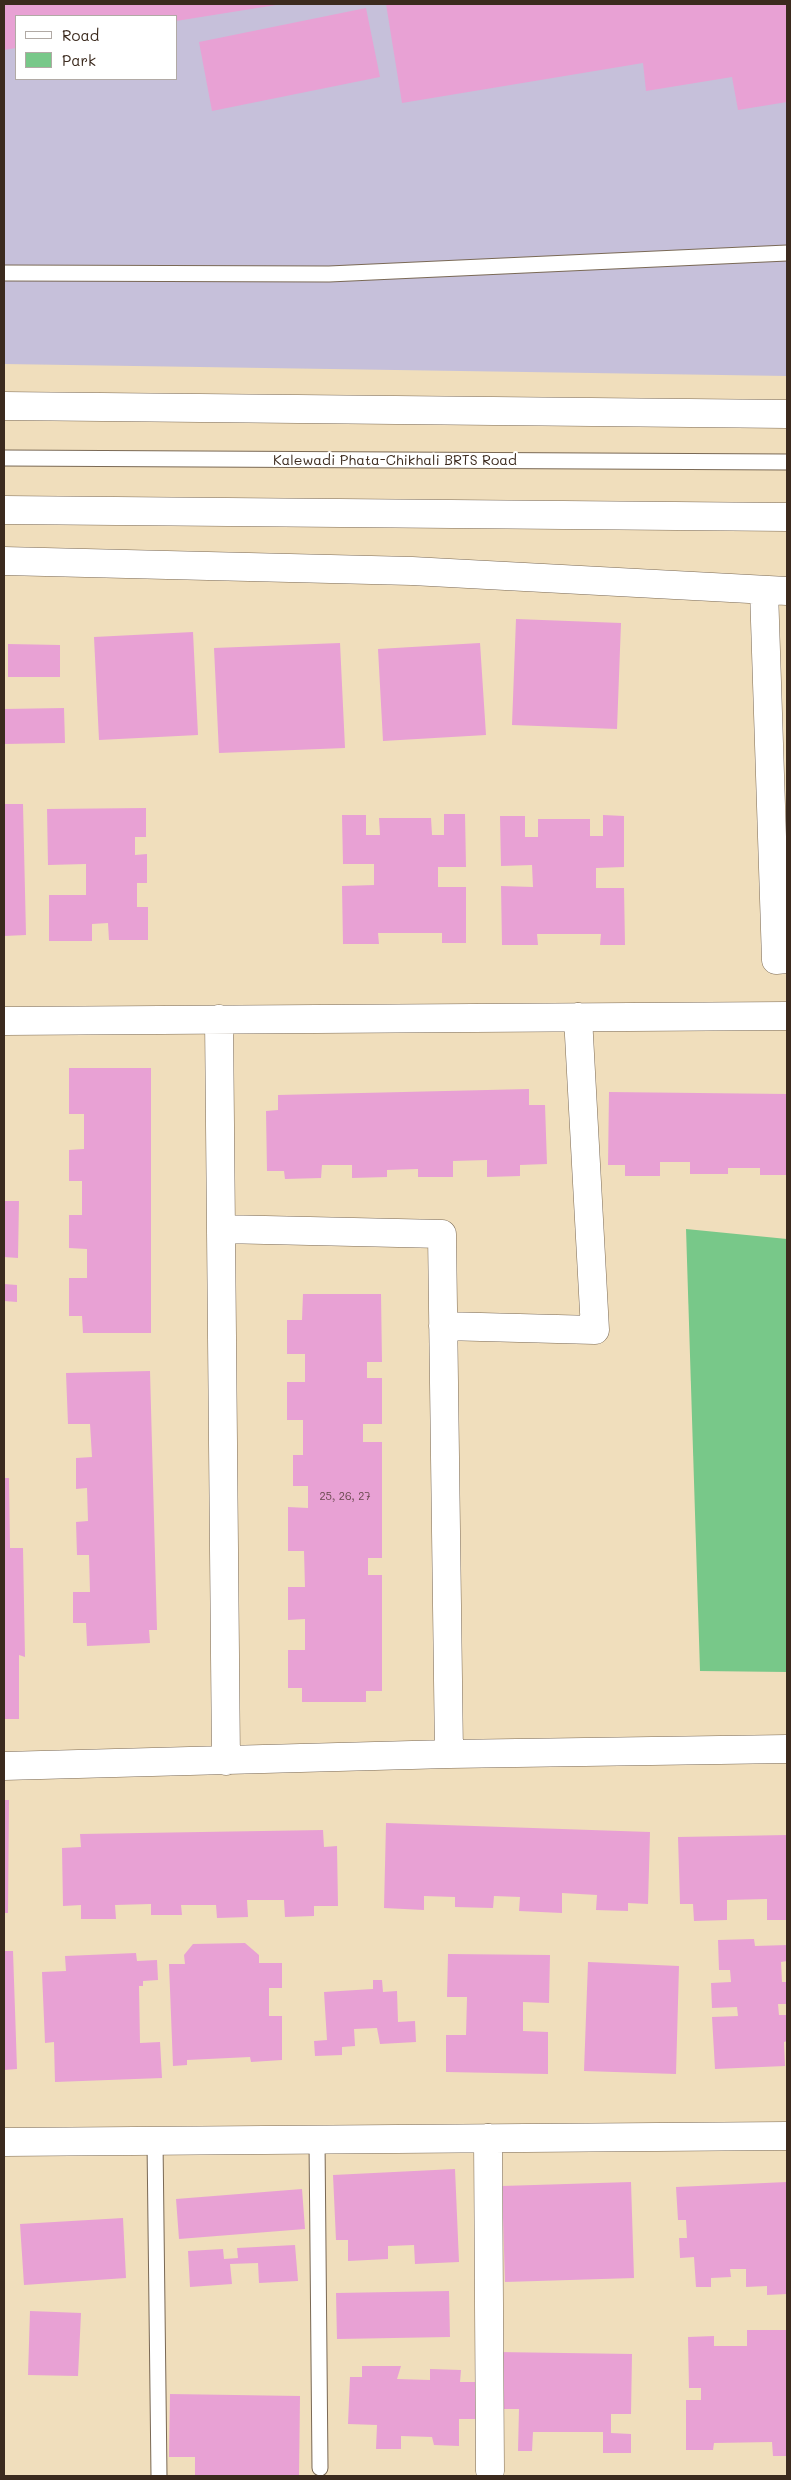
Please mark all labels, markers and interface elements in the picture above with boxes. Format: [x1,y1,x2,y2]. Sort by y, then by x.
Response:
legend [15,15,178,80]
text: Road [62,25,99,45]
text: Park [62,50,96,70]
street label: Kalewadi Phata-Chikhali BRTS Road [273,453,517,469]
house number: 25, 26, 27 [319,1490,371,1504]

